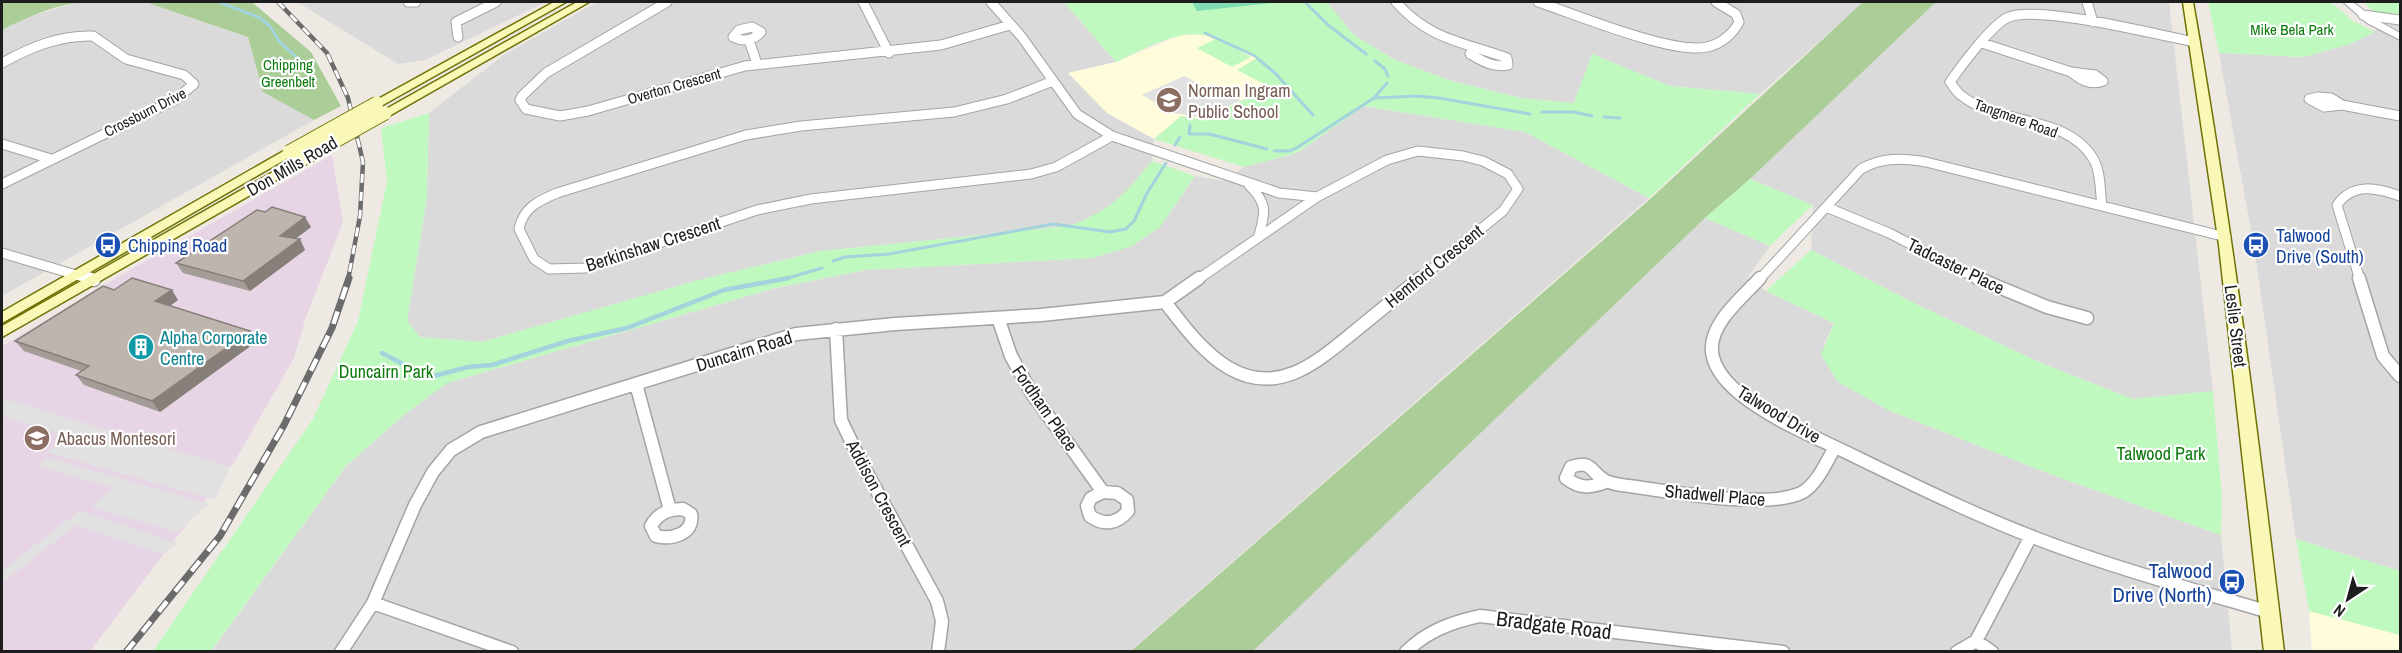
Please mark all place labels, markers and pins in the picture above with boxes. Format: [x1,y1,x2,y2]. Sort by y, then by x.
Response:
place label: Norman Ingram Public School [1188,78,1291,124]
school or university icon: Norman Ingram Public School [1154,85,1184,115]
place label: Talwood Drive (South) [2276,223,2364,269]
bus stop icon: Chipping Road [93,230,123,260]
bus stop icon: Talwood Drive (South) [2241,230,2271,260]
place label: Chipping Road [128,233,227,258]
place label: Alpha Corporate Centre [159,325,267,371]
building icon: Alpha Corporate Centre [126,332,156,362]
school or university icon: Abacus Montesori [22,423,52,453]
place label: Abacus Montesori [56,426,176,451]
place label: Talwood Drive (North) [2113,556,2212,609]
bus stop icon: Talwood Drive (North) [2217,567,2247,597]

